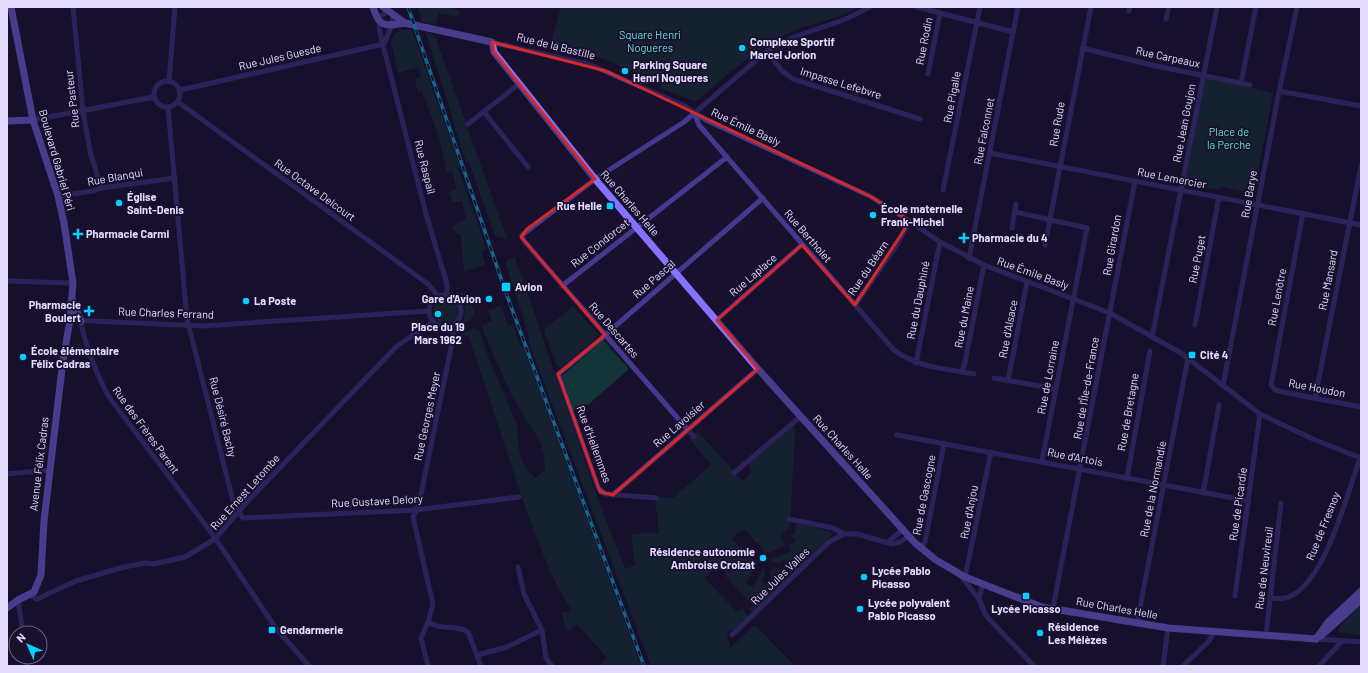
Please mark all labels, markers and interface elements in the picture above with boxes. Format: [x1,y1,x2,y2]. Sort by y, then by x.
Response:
street label: Rue Rodin [913,16,934,66]
park label: Square Henri Nogueres [619,28,681,54]
street label: Rue de la Bastille [515,29,597,62]
place label: Complexe Sportif Marcel Jorion [750,35,835,61]
street label: Rue Jules Guesde [237,41,323,72]
marker: Complexe Sportif Marcel Jorion [737,43,747,53]
street label: Rue Carpeaux [1135,43,1201,70]
place label: Parking Square Henri Nogueres [633,58,709,84]
street label: Impasse Lefebvre [799,64,884,101]
marker: Parking Square Henri Nogueres [620,66,630,76]
street label: Rue Pasteur [62,70,81,128]
street label: Rue Pigalle [940,70,963,124]
street label: Rue Jean Goujon [1170,82,1198,163]
street label: Rue Falconnet [971,96,996,166]
street label: Rue Rude [1046,100,1067,147]
street label: Rue Émile Basly [709,105,783,148]
street label: Boulevard Gabriel Péri [37,108,78,212]
park label: Place de la Perche [1207,125,1251,151]
street label: Rue Raspail [412,138,438,195]
street label: Rue Octave Delcourt [272,156,358,223]
street label: Rue Lemercier [1136,164,1208,191]
street label: Rue Blanqui [86,165,144,188]
street label: Rue Charles Helle [598,167,662,238]
street label: Rue Barye [1238,169,1259,219]
place label: Église Saint-Denis [127,190,184,216]
marker: Église Saint-Denis [114,198,124,208]
place label: Rue Helle [557,199,602,212]
marker: Rue Helle [605,201,615,211]
place label: École maternelle Frank-Michel [881,202,963,228]
street label: Rue Bertholet [782,207,835,265]
marker: École maternelle Frank-Michel [868,210,878,220]
street label: Rue Girardon [1100,213,1123,276]
street label: Rue Condorcet [568,216,632,269]
place label: Pharmacie Carmi [86,227,169,240]
marker: Pharmacie Carmi [73,229,83,239]
place label: Pharmacie du 4 [972,231,1048,244]
marker: Pharmacie du 4 [959,233,969,243]
street label: Rue Puget [1185,234,1208,284]
street label: Rue du Béarn [845,238,891,297]
street label: Rue Mansard [1315,249,1340,311]
street label: Rue Laplace [726,250,779,299]
street label: Rue Émile Basly [996,254,1071,291]
street label: Rue Pascal [630,257,678,301]
street label: Rue du Dauphiné [904,259,932,340]
street label: Rue Lenôtre [1265,267,1288,327]
place label: Avion [515,280,542,293]
marker: Avion [500,281,512,293]
street label: Rue du Maine [951,285,976,349]
place label: Gare d'Avion [422,292,481,305]
place label: La Poste [254,294,296,307]
marker: Gare d'Avion [484,294,494,304]
marker: La Poste [241,296,251,306]
place label: Pharmacie Boulert [29,298,81,324]
street label: Rue Descartes [587,299,642,360]
street label: Rue d'Alsace [995,299,1020,359]
street label: Rue Charles Ferrand [118,304,214,321]
marker: Pharmacie Boulert [84,306,94,316]
marker: Place du 19 Mars 1962 [433,309,443,319]
place label: Place du 19 Mars 1962 [411,320,465,346]
street label: Rue de l'Île-de-France [1070,336,1101,440]
street label: Rue de Lorraine [1034,339,1061,415]
place label: École élémentaire Félix Cadras [31,344,119,370]
place label: Cité 4 [1200,348,1229,361]
marker: Cité 4 [1187,350,1197,360]
marker: École élémentaire Félix Cadras [18,352,28,362]
street label: Rue Georges Meyer [411,370,442,462]
street label: Rue de Bretagne [1114,372,1141,452]
street label: Rue Désiré Bachy [207,375,240,458]
street label: Rue Houdon [1288,376,1347,399]
street label: Rue des Frères Parent [110,383,183,476]
street label: Rue Lavoisier [650,398,707,450]
street label: Rue d'Hellemmes [574,403,614,484]
street label: Rue Charles Helle [811,412,876,482]
street label: Avenue Félix Cadras [26,416,51,512]
street label: Rue de la Normandie [1137,440,1168,538]
street label: Rue d'Artois [1046,445,1104,468]
street label: Rue Ernest Letombe [207,451,282,532]
street label: Rue de Gascogne [909,453,938,536]
street label: Rue de Picardie [1226,466,1249,541]
street label: Rue d'Anjou [957,484,980,540]
street label: Rue de Fresnoy [1303,490,1342,562]
street label: Rue Gustave Delory [331,492,423,509]
street label: Rue de Neuvireuil [1252,526,1275,610]
street label: Rue Jules Valles [748,544,812,607]
place label: Résidence autonomie Ambroise Croizat [650,545,755,571]
marker: Résidence autonomie Ambroise Croizat [758,553,768,563]
place label: Lycée Pablo Picasso [872,564,931,590]
marker: Lycée Pablo Picasso [859,572,869,582]
marker: Lycée Picasso [1021,591,1031,601]
street label: Rue Charles Helle [1075,594,1159,621]
place label: Lycée polyvalent Pablo Picasso [868,596,950,622]
place label: Lycée Picasso [991,602,1061,615]
marker: Lycée polyvalent Pablo Picasso [855,604,865,614]
place label: Résidence Les Mélèzes [1048,620,1107,646]
place label: Gendarmerie [280,623,343,636]
north arrow [8,625,48,665]
marker: Gendarmerie [267,625,277,635]
marker: Résidence Les Mélèzes [1035,628,1045,638]
text: N [13,630,28,645]

